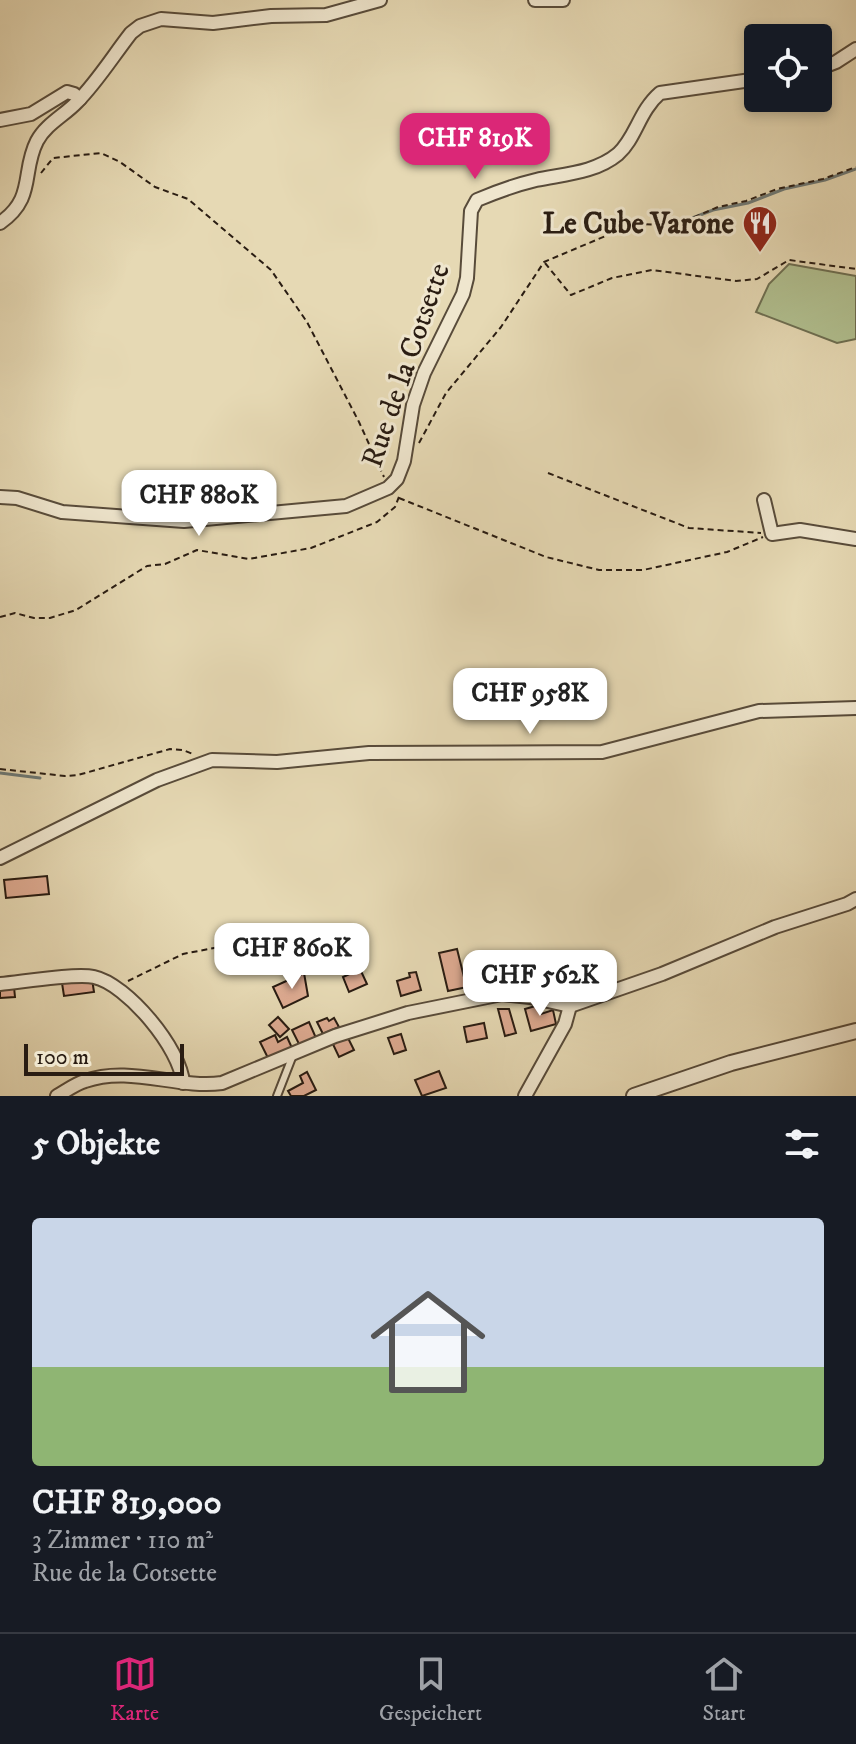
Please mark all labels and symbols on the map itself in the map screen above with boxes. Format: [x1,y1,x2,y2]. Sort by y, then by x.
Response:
pin: CHF 819K [392,113,558,181]
restaurant icon: Le Cube Varone [741,204,779,254]
place label: Le Cube Varone [543,206,735,243]
street label: Rue de la Cotsette [354,259,459,472]
pin: CHF 880K [116,470,282,538]
pin: CHF 958K [447,668,613,736]
pin: CHF 860K [209,923,375,991]
pin: CHF 562K [457,950,623,1018]
scale bar [24,1040,184,1076]

